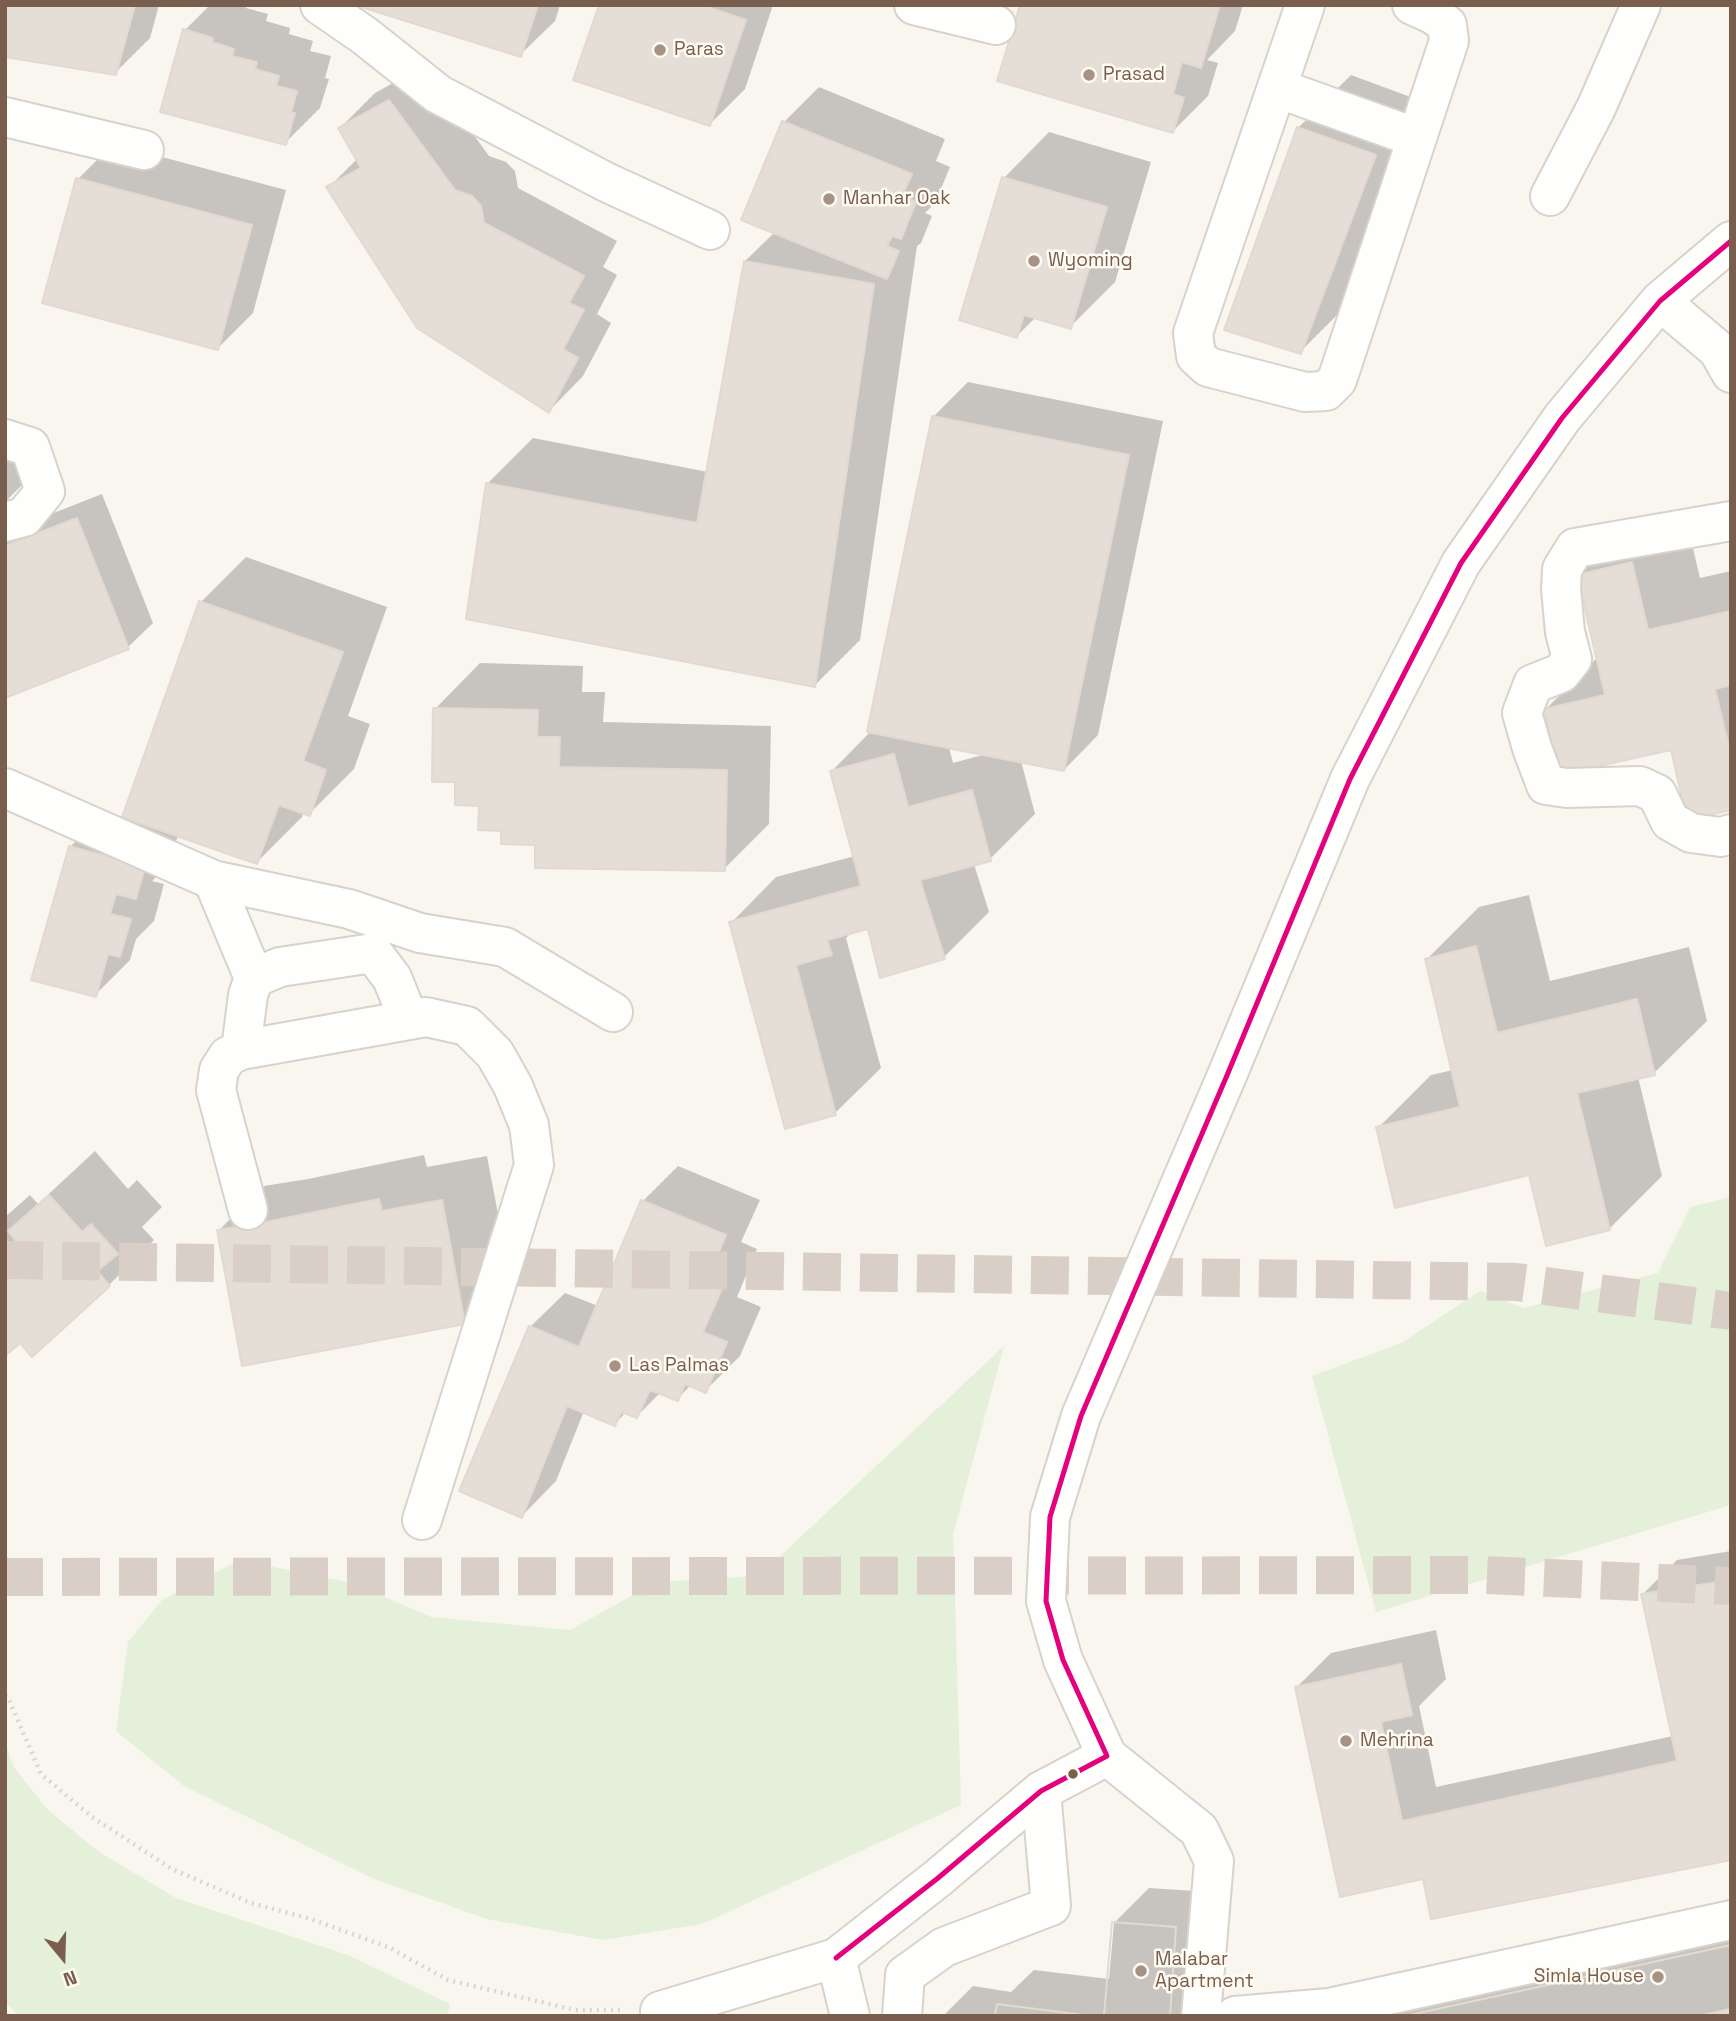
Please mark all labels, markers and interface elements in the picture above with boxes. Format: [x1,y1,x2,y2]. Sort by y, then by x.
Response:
place label: Paras [674,39,724,61]
marker: Paras [652,42,668,58]
place label: Prasad [1103,64,1165,86]
marker: Prasad [1081,67,1097,83]
place label: Manhar Oak [843,188,950,210]
marker: Manhar Oak [821,191,837,207]
place label: Wyoming [1048,250,1133,272]
marker: Wyoming [1026,253,1042,269]
place label: Las Palmas [629,1355,729,1377]
marker: Las Palmas [607,1358,623,1374]
place label: Mehrina [1360,1730,1434,1752]
marker: Mehrina [1338,1733,1354,1749]
unlabelled marker [1066,1767,1080,1781]
north arrow [28,1923,98,1993]
place label: Malabar Apartment [1155,1949,1254,1993]
marker: Malabar Apartment [1133,1963,1149,1979]
text: N [60,1964,80,1992]
place label: Simla House [1534,1966,1644,1988]
marker: Simla House [1650,1969,1666,1985]

